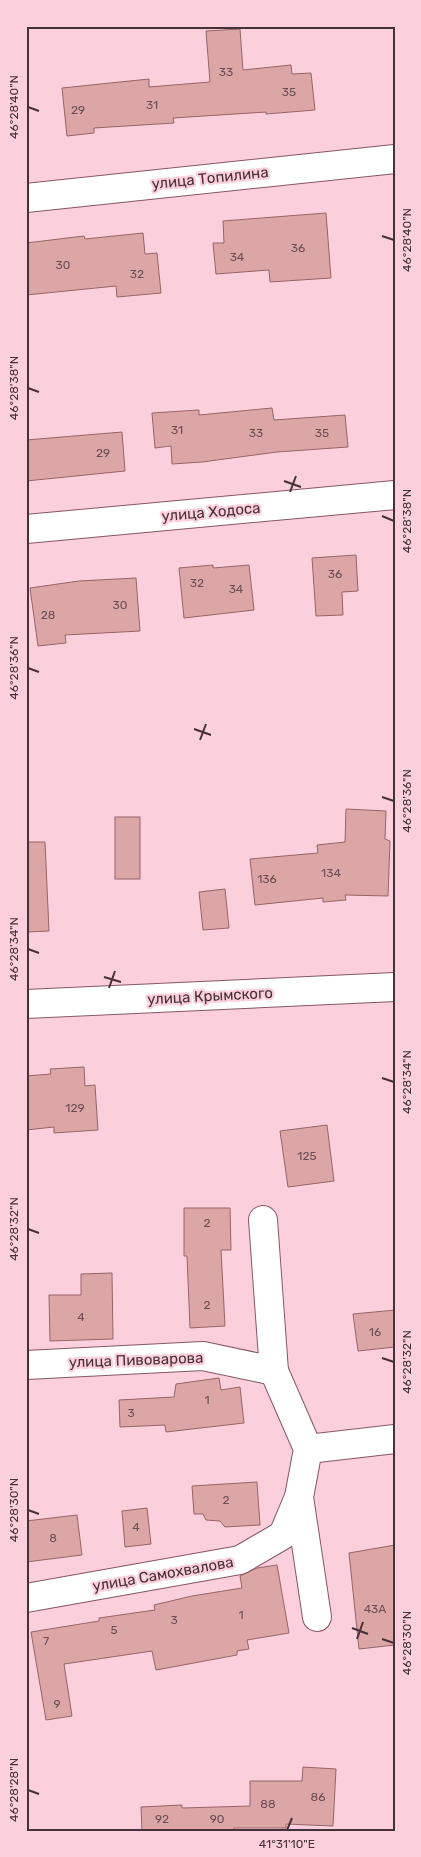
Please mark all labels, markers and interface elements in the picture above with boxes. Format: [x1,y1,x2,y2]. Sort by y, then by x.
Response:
house number: 33 [219,65,233,79]
text: 46°28'40"N [7,75,21,139]
house number: 35 [282,85,296,99]
house number: 31 [146,98,158,112]
house number: 29 [71,103,85,117]
street label: улица Топилина [151,163,269,193]
text: 46°28'40"N [400,208,414,272]
house number: 36 [291,241,305,255]
house number: 34 [230,250,245,264]
house number: 30 [56,258,70,272]
house number: 32 [130,267,144,281]
text: 46°28'38"N [7,356,21,420]
house number: 31 [171,423,183,437]
house number: 33 [249,426,263,440]
house number: 35 [315,426,329,440]
house number: 29 [96,446,110,460]
text: 46°28'38"N [400,489,414,553]
street label: улица Ходоса [161,499,261,525]
house number: 36 [328,567,342,581]
house number: 32 [190,576,204,590]
house number: 34 [229,582,244,596]
house number: 30 [113,598,127,612]
house number: 28 [41,608,55,622]
text: 46°28'36"N [7,636,21,700]
text: 46°28'36"N [400,769,414,833]
house number: 134 [321,866,341,880]
house number: 136 [257,872,277,886]
text: 46°28'34"N [7,917,21,981]
street label: улица Крымского [147,984,273,1008]
text: 46°28'34"N [400,1050,414,1114]
house number: 129 [65,1101,85,1115]
house number: 125 [297,1149,317,1163]
text: 46°28'32"N [7,1197,21,1261]
house number: 2 [203,1216,211,1230]
house number: 2 [203,1298,211,1312]
house number: 4 [77,1310,85,1324]
house number: 16 [369,1325,381,1339]
text: 46°28'32"N [400,1330,414,1394]
street label: улица Пивоварова [68,1349,204,1371]
house number: 1 [204,1393,210,1407]
house number: 3 [127,1406,135,1420]
text: 46°28'30"N [7,1478,21,1542]
house number: 2 [222,1493,230,1507]
house number: 4 [132,1520,140,1534]
house number: 8 [49,1531,57,1545]
street label: улица Самохвалова [91,1553,235,1595]
house number: 43А [364,1602,386,1616]
house number: 1 [238,1608,244,1622]
text: 46°28'30"N [400,1611,414,1675]
house number: 3 [170,1613,178,1627]
house number: 5 [110,1623,118,1637]
house number: 7 [43,1634,49,1648]
house number: 9 [53,1697,61,1711]
text: 46°28'28"N [7,1758,21,1822]
house number: 86 [311,1790,325,1804]
house number: 88 [260,1797,276,1811]
house number: 92 [155,1812,169,1826]
house number: 90 [210,1812,224,1826]
text: 41°31'10"E [259,1837,315,1851]

